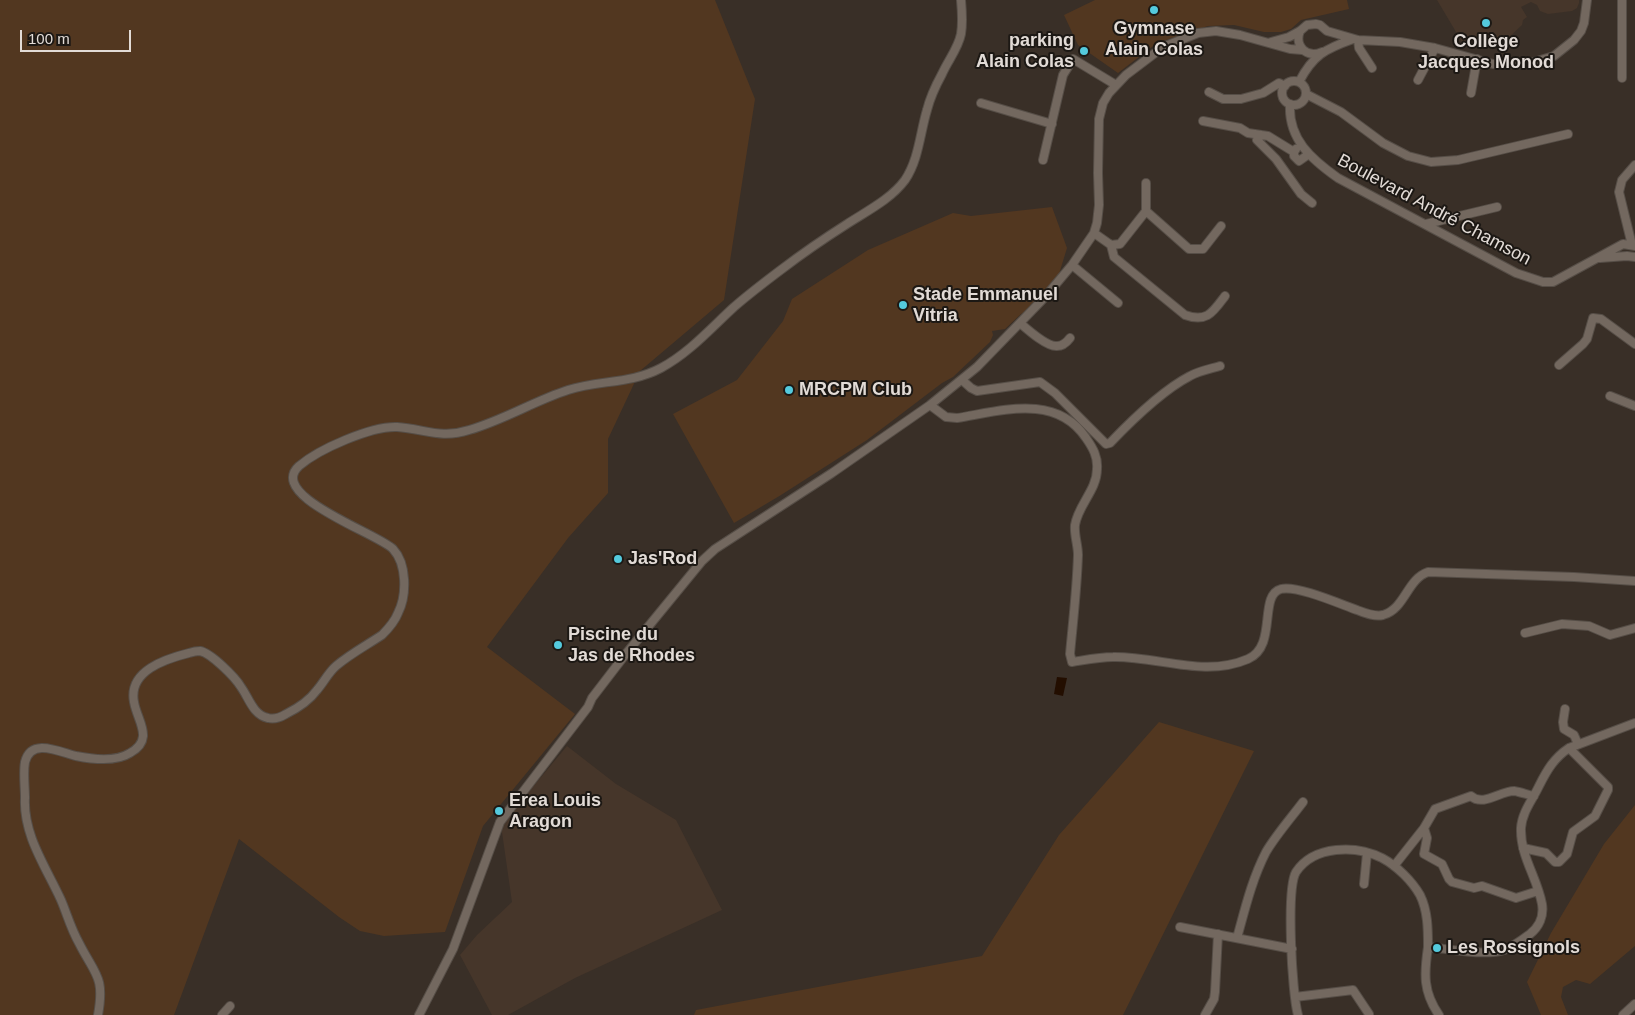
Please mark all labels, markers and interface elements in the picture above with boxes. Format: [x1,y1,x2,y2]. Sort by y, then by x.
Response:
marker: Gymnase Alain Colas [1148,4,1160,16]
marker: Collège Jacques Monod [1480,17,1492,29]
place label: Gymnase Alain Colas [1105,18,1203,60]
scale bar [22,20,134,52]
text: 100 m [28,30,70,47]
place label: parking Alain Colas [976,30,1074,72]
place label: Collège Jacques Monod [1418,31,1554,74]
marker: parking Alain Colas [1078,45,1090,57]
street label: Boulevard André Chamson [1334,150,1534,270]
place label: Stade Emmanuel Vitria [913,284,1058,326]
marker: Stade Emmanuel Vitria [897,299,909,311]
place label: MRCPM Club [799,379,912,401]
marker: MRCPM Club [783,384,795,396]
place label: Jas'Rod [628,548,697,570]
marker: Jas'Rod [612,553,624,565]
place label: Piscine du Jas de Rhodes [568,624,695,666]
marker: Piscine du Jas de Rhodes [552,639,564,651]
place label: Erea Louis Aragon [509,790,601,832]
marker: Erea Louis Aragon [493,805,505,817]
place label: Les Rossignols [1447,937,1580,959]
marker: Les Rossignols [1431,942,1443,954]

